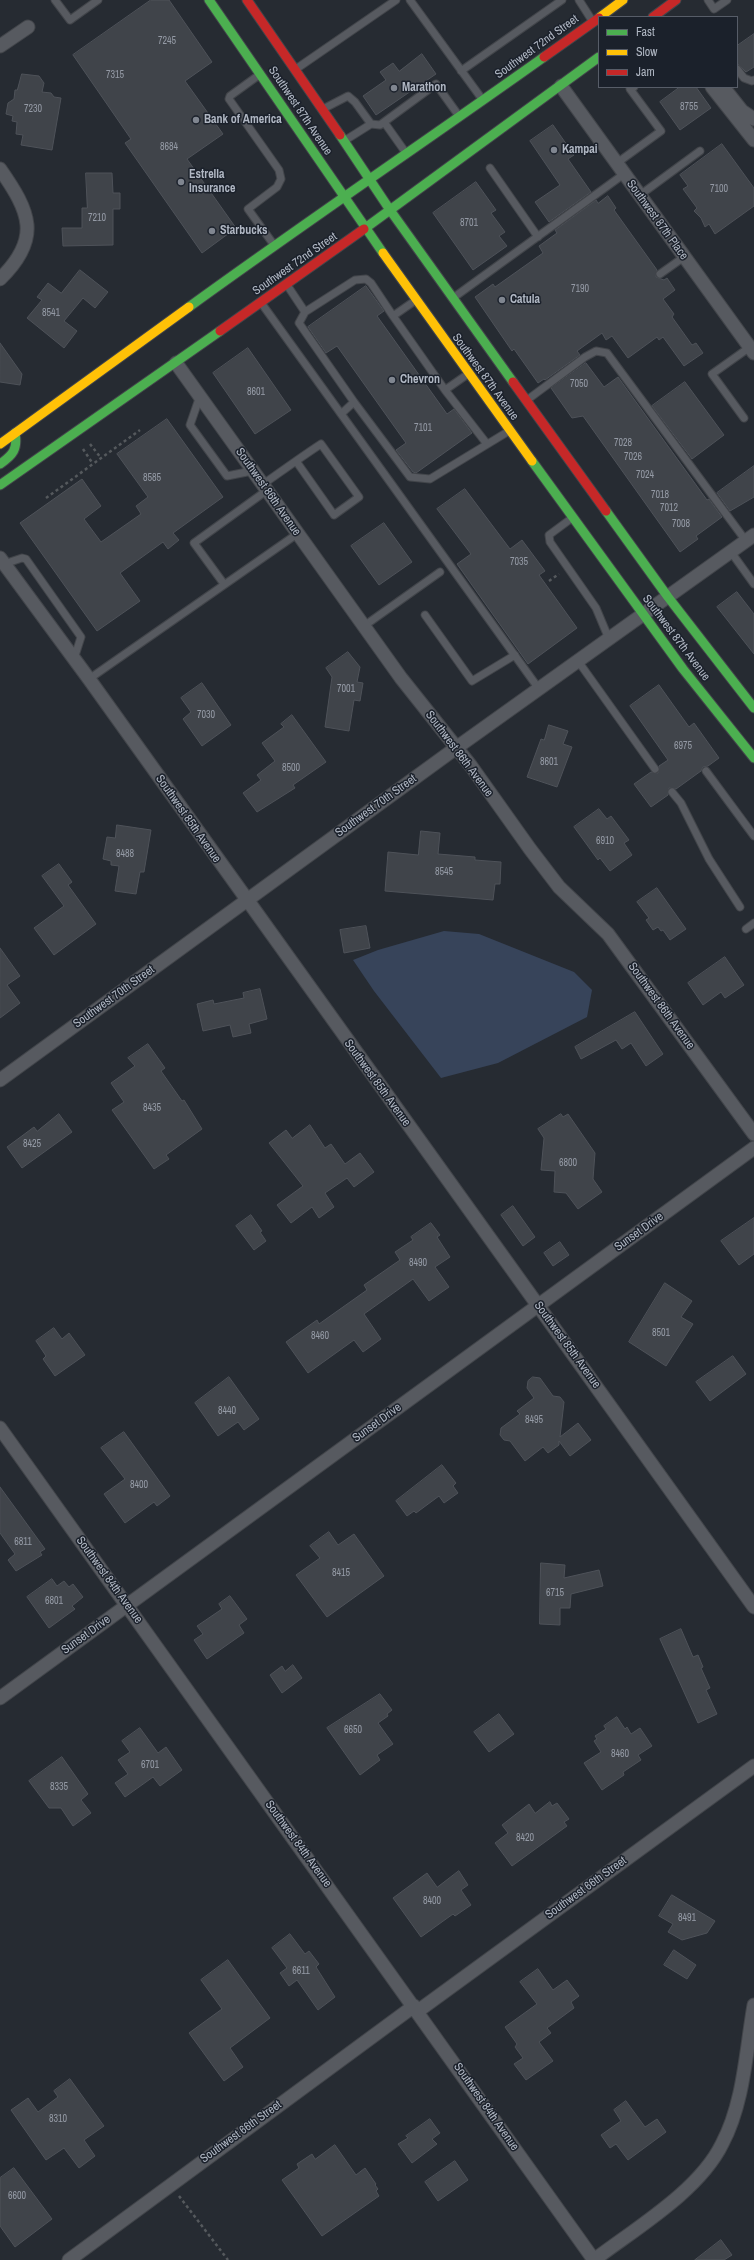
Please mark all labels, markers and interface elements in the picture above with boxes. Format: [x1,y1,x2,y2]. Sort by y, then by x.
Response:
street label: Southwest 72nd Street [492,12,582,82]
legend [598,16,738,88]
text: Fast [636,24,655,40]
house number: 7245 [158,35,176,47]
text: Slow [636,44,657,60]
street label: Southwest 87th Avenue [265,64,335,158]
text: Jam [636,64,655,80]
house number: 7315 [106,69,124,81]
place label: Marathon [402,81,446,95]
marker: Marathon [389,83,399,93]
house number: 8755 [680,101,698,113]
house number: 7230 [24,103,42,115]
place label: Bank of America [204,113,282,127]
marker: Bank of America [191,115,201,125]
house number: 8684 [160,141,178,153]
place label: Kampai [562,143,598,157]
marker: Kampai [549,145,559,155]
place label: Estrella Insurance [189,168,235,196]
marker: Estrella Insurance [176,177,186,187]
street label: Southwest 87th Place [623,177,691,263]
house number: 7100 [710,183,728,195]
house number: 7210 [88,212,106,224]
house number: 8701 [460,217,478,229]
place label: Starbucks [220,224,268,238]
marker: Starbucks [207,226,217,236]
street label: Southwest 72nd Street [250,230,340,298]
house number: 7190 [571,283,589,295]
place label: Catula [510,293,540,307]
marker: Catula [497,295,507,305]
house number: 8541 [42,307,60,319]
street label: Southwest 87th Avenue [449,331,521,423]
place label: Chevron [400,373,440,387]
marker: Chevron [387,375,397,385]
house number: 7050 [570,378,588,390]
house number: 8601 [247,386,265,398]
house number: 7101 [414,422,432,434]
house number: 7028 [614,437,632,449]
street label: Southwest 86th Avenue [232,445,304,539]
house number: 7026 [624,451,642,463]
house number: 7024 [636,469,654,481]
house number: 8585 [143,472,161,484]
house number: 7018 [651,489,669,501]
house number: 7012 [660,502,678,514]
house number: 7008 [672,518,690,530]
house number: 7035 [510,556,528,568]
street label: Southwest 87th Avenue [639,592,713,684]
house number: 7001 [337,683,355,695]
street label: Southwest 86th Avenue [422,708,496,800]
house number: 7030 [197,709,215,721]
house number: 6975 [674,740,692,752]
house number: 8601 [540,756,558,768]
house number: 8500 [282,762,300,774]
street label: Southwest 85th Avenue [152,772,224,866]
street label: Southwest 70th Street [333,772,419,840]
house number: 6910 [596,835,614,847]
house number: 8488 [116,848,134,860]
house number: 8545 [435,866,453,878]
street label: Southwest 86th Avenue [625,960,697,1052]
street label: Southwest 70th Street [71,963,157,1031]
street label: Southwest 85th Avenue [341,1037,413,1129]
house number: 8435 [143,1102,161,1114]
house number: 8425 [23,1138,41,1150]
house number: 6800 [559,1157,577,1169]
street label: Sunset Drive [612,1209,666,1255]
house number: 8490 [409,1257,427,1269]
street label: Southwest 85th Avenue [531,1299,603,1391]
house number: 8501 [652,1327,670,1339]
house number: 8460 [311,1330,329,1342]
street label: Sunset Drive [350,1400,404,1446]
house number: 8440 [218,1405,236,1417]
house number: 8495 [525,1414,543,1426]
house number: 8400 [130,1479,148,1491]
street label: Southwest 84th Avenue [73,1534,145,1626]
house number: 6811 [14,1536,32,1548]
house number: 8415 [332,1567,350,1579]
house number: 6715 [546,1587,564,1599]
house number: 6801 [45,1595,63,1607]
street label: Sunset Drive [59,1612,113,1658]
house number: 6650 [344,1724,362,1736]
house number: 8460 [611,1748,629,1760]
house number: 6701 [141,1759,159,1771]
house number: 8335 [50,1781,68,1793]
street label: Southwest 84th Avenue [262,1798,334,1890]
house number: 8420 [516,1832,534,1844]
street label: Southwest 66th Street [543,1854,629,1922]
house number: 8400 [423,1895,441,1907]
house number: 8491 [678,1912,696,1924]
house number: 6611 [292,1965,310,1977]
street label: Southwest 84th Avenue [450,2060,522,2154]
street label: Southwest 66th Street [198,2098,284,2166]
house number: 8310 [49,2113,67,2125]
house number: 6600 [8,2190,26,2202]

